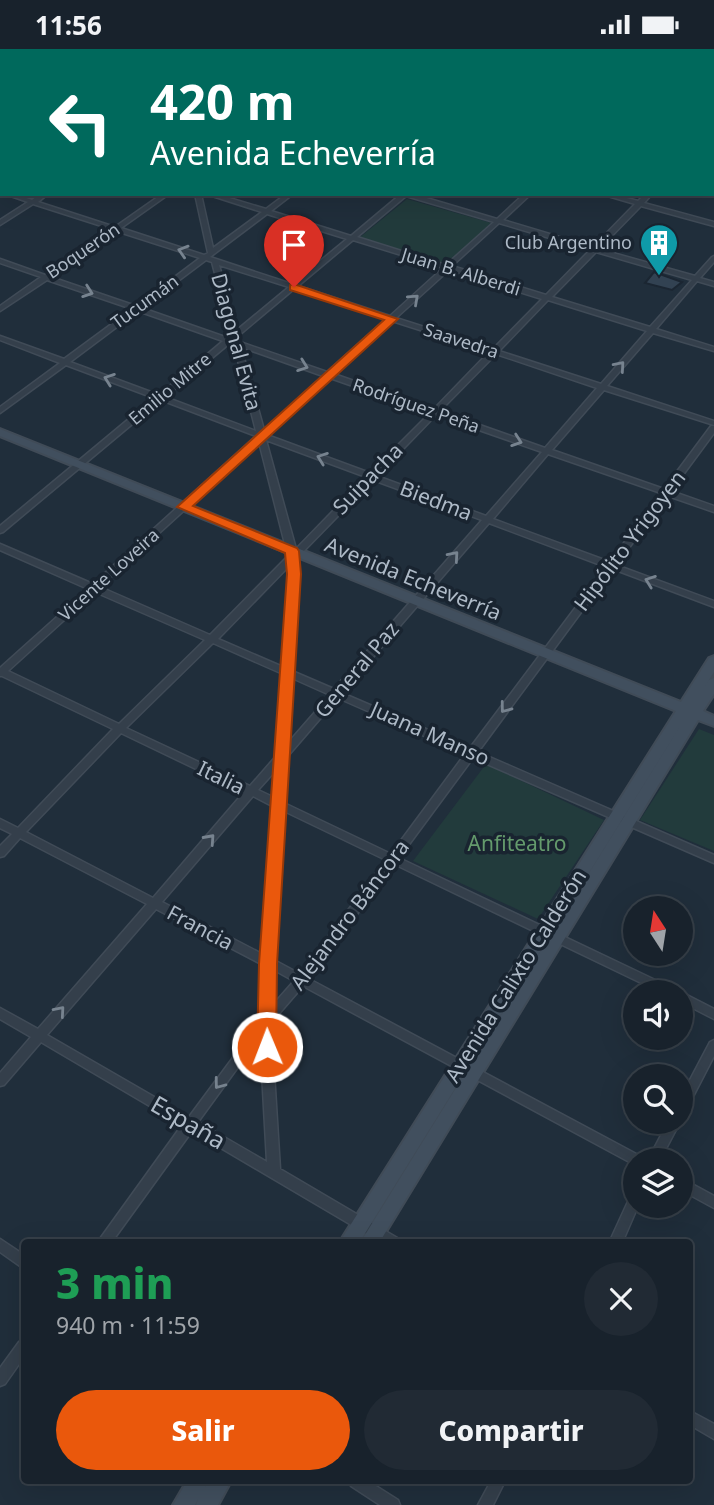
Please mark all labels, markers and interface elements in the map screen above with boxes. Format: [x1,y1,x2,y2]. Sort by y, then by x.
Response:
text: 11:56 [35,7,102,43]
text: 420 m [150,68,295,134]
icon: left [35,77,126,168]
text: Avenida Echeverría [150,131,436,174]
pin [264,215,324,287]
street label: Boquerón [41,217,124,284]
building icon: Club Argentino [638,222,680,277]
icon: arrive [275,226,313,264]
place label: Club Argentino [505,230,632,254]
street label: Juan B. Alberdi [397,241,524,301]
one-way arrow [177,244,189,259]
street label: Tucumán [106,269,183,334]
street label: Diagonal Evita [205,270,269,413]
one-way arrow [81,284,93,298]
one-way arrow [406,295,419,307]
street label: Saavedra [421,317,502,363]
street label: Emilio Mitre [123,347,216,430]
one-way arrow [296,357,308,371]
one-way arrow [612,361,624,374]
street label: Rodríguez Peña [350,372,483,438]
one-way arrow [103,373,115,387]
one-way arrow [511,433,523,447]
street label: Suipacha [326,436,408,520]
one-way arrow [317,452,329,466]
street label: Hipólito Yrigoyen [567,464,691,616]
street label: Biedma [396,474,477,527]
street label: Vicente Loveira [53,523,164,626]
street label: Avenida Echeverría [321,530,506,626]
one-way arrow [446,551,458,564]
one-way arrow [645,575,657,589]
street label: General Paz [308,615,405,723]
street label: Juana Manso [365,694,494,772]
one-way arrow [500,700,513,713]
street label: Italia [193,754,250,800]
park label: Anfiteatro [468,829,566,857]
street label: Alejandro Báncora [283,834,415,995]
one-way arrow [202,835,214,848]
street label: Avenida Calixto Calderón [438,864,592,1087]
north arrow [623,896,693,966]
map controls [623,896,693,1218]
street label: Francia [162,898,238,956]
button: sound [623,980,693,1050]
one-way arrow [52,1006,64,1019]
position arrow [230,1010,304,1084]
button: search [623,1064,693,1134]
one-way arrow [215,1076,227,1089]
street label: España [145,1087,232,1156]
button: layers [623,1148,693,1218]
text: 3 min [56,1254,173,1311]
button: close [584,1262,658,1336]
text: 940 m · 11:59 [56,1309,200,1341]
button: Salir [56,1390,350,1470]
button: Compartir [364,1390,658,1470]

